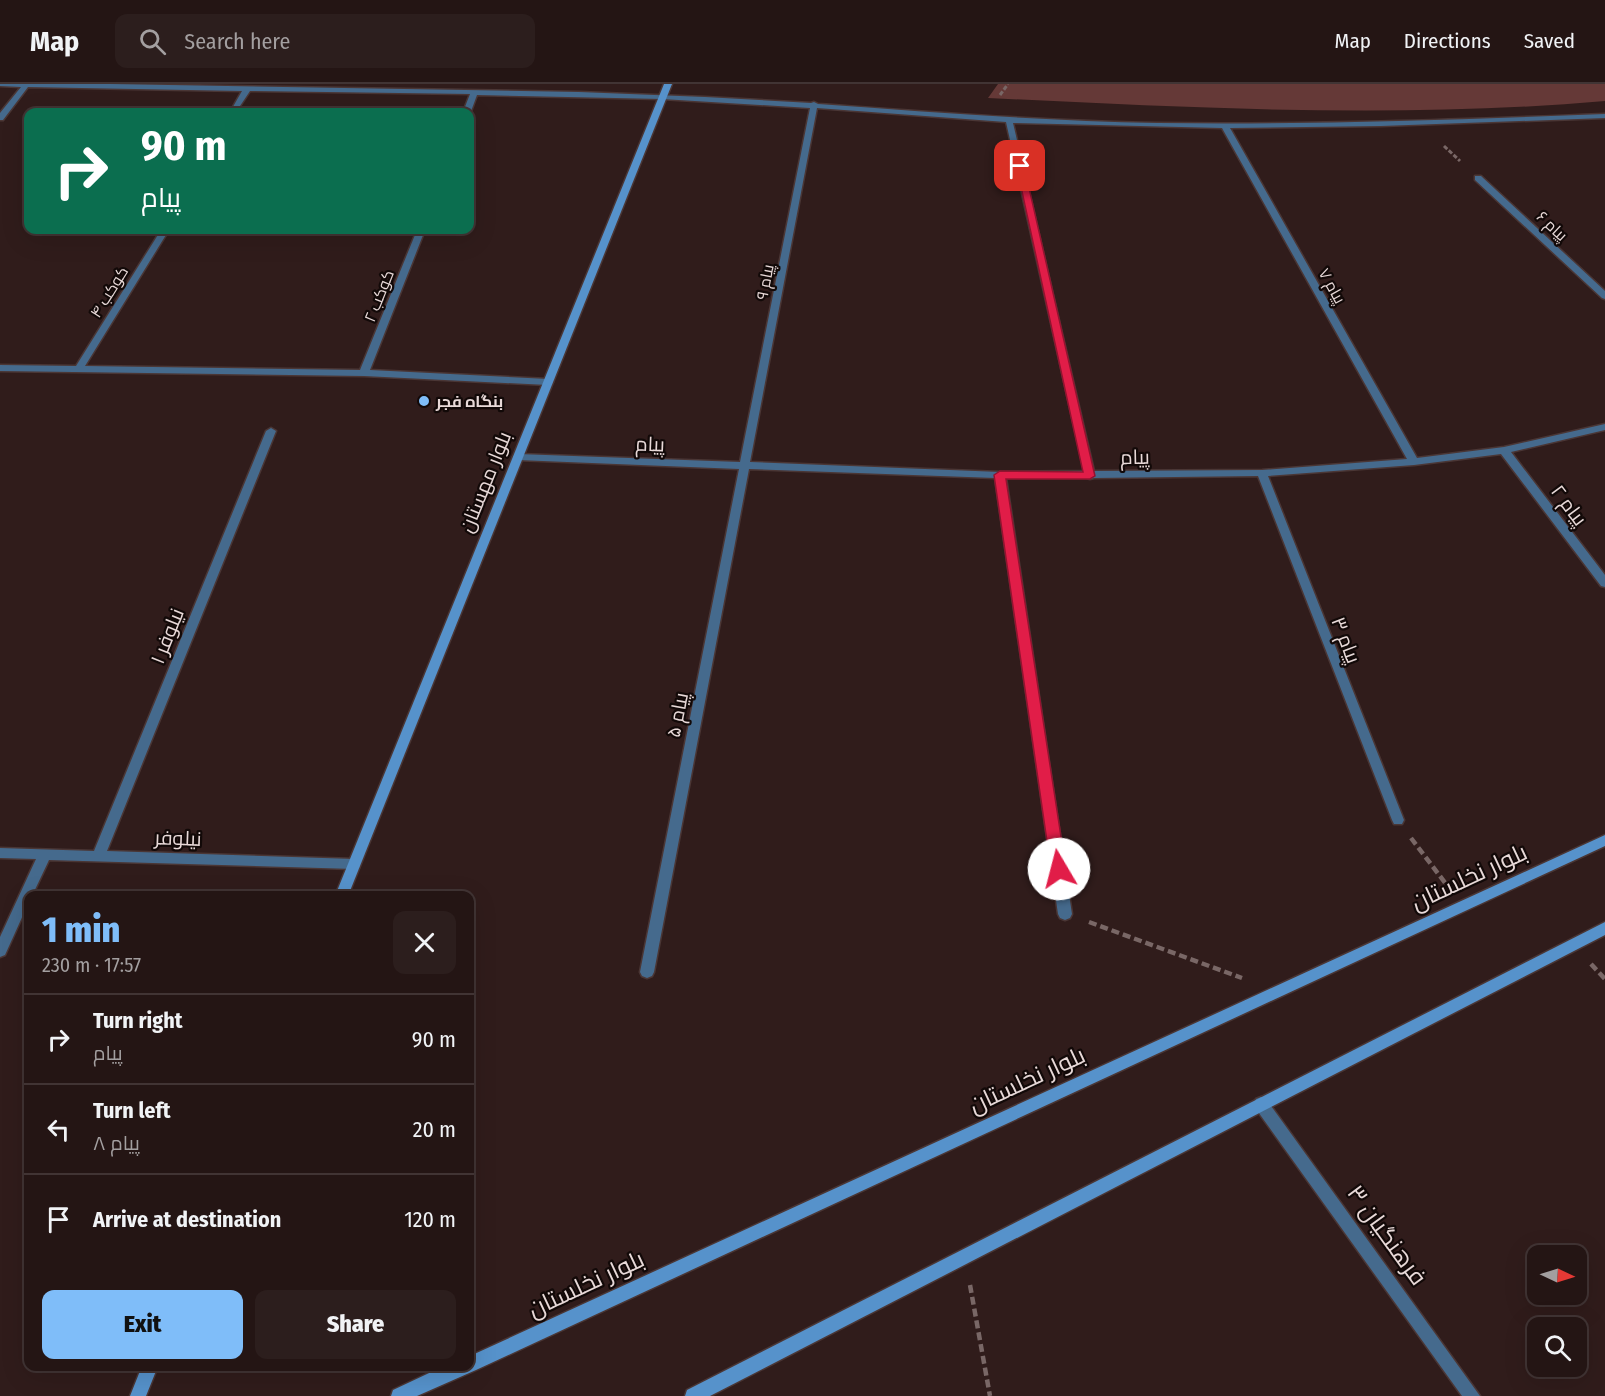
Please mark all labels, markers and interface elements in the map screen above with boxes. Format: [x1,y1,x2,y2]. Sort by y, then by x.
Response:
search box [115,14,535,68]
text: Map [30,25,79,58]
icon: search [136,25,169,58]
text: Search here [184,28,290,55]
text: Map [1334,28,1371,54]
text: Directions [1404,28,1491,54]
text: Saved [1524,28,1575,54]
text: 90 m [141,121,226,171]
icon: right [42,132,120,210]
pin [994,140,1045,191]
icon: arrive [1003,149,1036,182]
text: پیام [141,182,181,214]
street label: پیام ۶ [1531,207,1572,247]
street label: پیام ۹ [752,262,780,302]
street label: کوکب ۴ [86,263,132,321]
street label: پیام ۷ [1313,265,1350,309]
street label: کوکب ۲ [360,267,398,325]
place label: بنگاه فجر [435,392,503,411]
marker: بنگاه فجر [417,394,431,408]
street label: بلوار مهستان [454,428,517,536]
street label: پیام [635,431,666,459]
street label: پیام [1120,445,1151,471]
street label: پیام ۲ [1544,480,1592,532]
street label: نیلوفر ۱ [145,605,189,667]
street label: پیام ۳ [1324,613,1366,668]
street label: پیام ۵ [661,690,695,740]
street label: نیلوفر [153,825,202,851]
position arrow [1027,837,1091,901]
street label: بلوار نخلستان [1406,838,1532,916]
text: 1 min [42,908,120,952]
button: close [393,911,456,974]
text: 230 m · 17:57 [42,953,141,977]
text: Turn right [93,1007,182,1034]
icon: right [42,1023,75,1056]
text: 90 m [412,1026,456,1053]
text: پیام [93,1041,123,1065]
street label: بلوار نخلستان [964,1041,1090,1119]
text: Turn left [93,1097,171,1124]
icon: left [42,1113,75,1146]
text: 20 m [413,1116,456,1143]
text: پیام ۸ [93,1131,140,1155]
street label: فرهنگیان ۳ [1341,1179,1433,1291]
icon: arrive [42,1203,75,1236]
text: Arrive at destination [93,1206,281,1233]
text: 120 m [404,1206,456,1233]
street label: بلوار نخلستان [523,1245,649,1323]
north arrow [1527,1245,1587,1305]
map controls [1527,1245,1587,1377]
button: Exit [42,1290,243,1359]
button: Share [255,1290,456,1359]
button: search [1527,1317,1587,1377]

